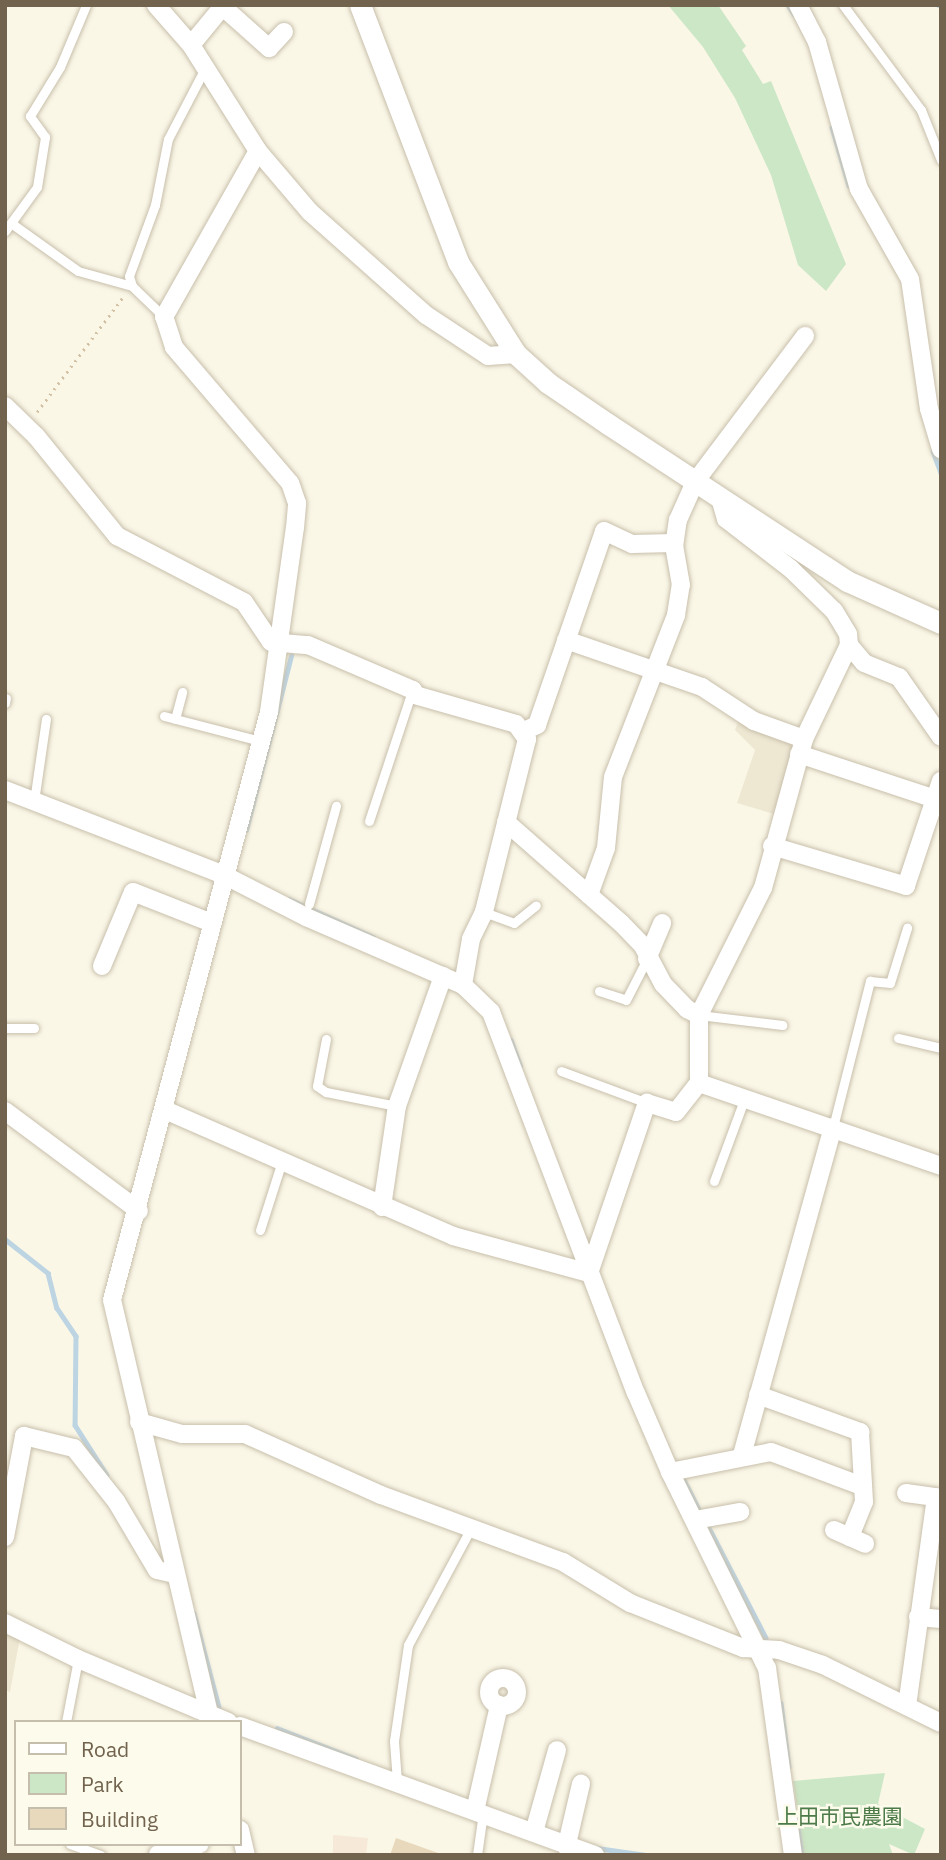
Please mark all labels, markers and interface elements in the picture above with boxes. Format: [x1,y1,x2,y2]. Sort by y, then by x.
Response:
legend [14,1720,242,1846]
text: Road [81,1735,129,1763]
text: Park [81,1770,124,1798]
park label: 上田市民農園 [777,1803,903,1829]
text: Building [81,1805,158,1833]

